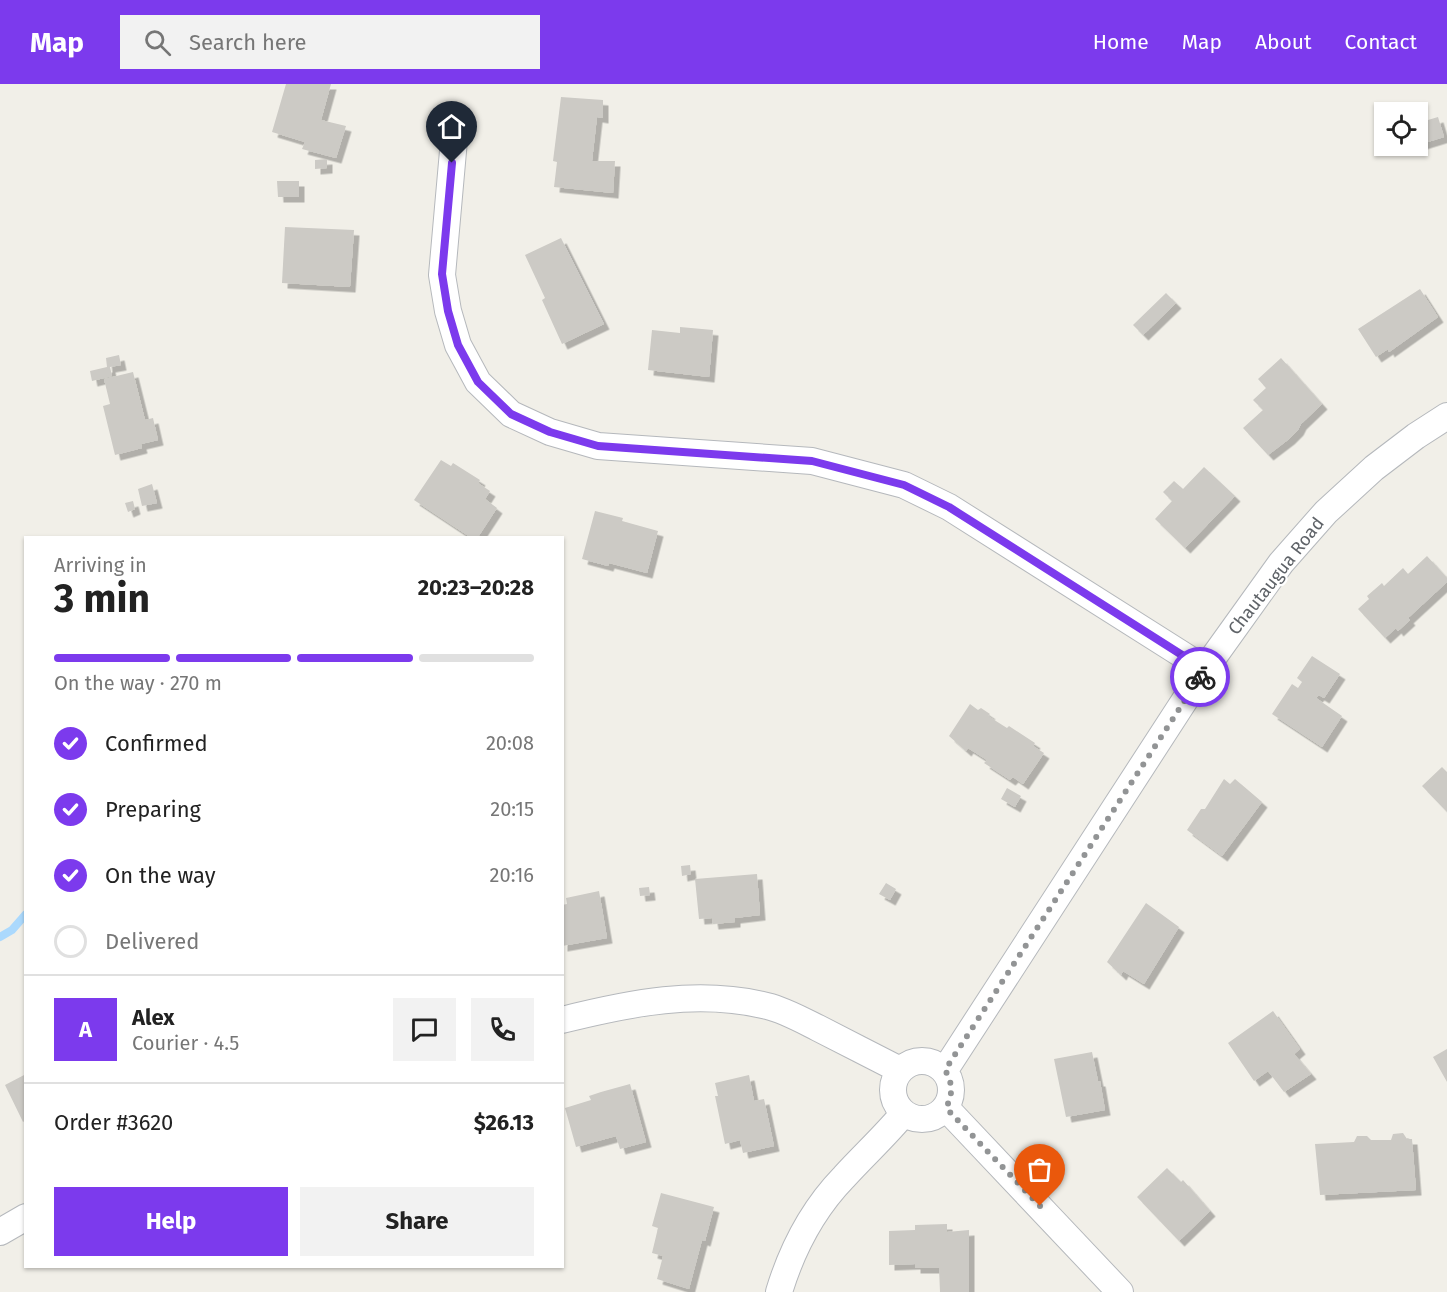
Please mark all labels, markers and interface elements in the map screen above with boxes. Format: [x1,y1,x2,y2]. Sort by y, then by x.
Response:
search box [120,15,540,69]
text: Map [30,26,84,59]
icon: search [141,26,174,59]
text: Search here [189,29,307,56]
text: Home [1093,29,1149,55]
text: Map [1182,29,1222,55]
text: About [1255,29,1312,55]
text: Contact [1345,29,1417,55]
pin [426,101,477,163]
map controls [1374,102,1428,156]
button: locate [1374,102,1428,156]
icon: home [435,110,468,143]
street label: Chautaugua Road [1223,513,1329,639]
text: Arriving in [54,553,147,577]
text: 20:23–20:28 [418,574,534,601]
text: 3 min [54,576,150,622]
courier [1170,647,1230,707]
icon: bike [1184,661,1217,694]
text: On the way · 270 m [54,671,222,695]
icon: check [54,727,87,760]
text: Confirmed [105,730,208,757]
text: 20:08 [486,731,534,755]
icon: check [54,793,87,826]
text: Preparing [105,796,201,823]
text: 20:15 [490,797,534,821]
icon: check [54,859,87,892]
text: On the way [105,862,216,889]
text: 20:16 [490,863,534,887]
text: Delivered [105,928,200,955]
button: chat [393,998,456,1061]
button: phone [471,998,534,1061]
text: Alex [132,1004,175,1031]
text: A [79,1016,92,1043]
text: Courier · 4.5 [132,1031,239,1055]
text: Order #3620 [54,1109,173,1136]
text: $26.13 [474,1109,534,1136]
pin [1014,1144,1065,1206]
icon: bag [1023,1153,1056,1186]
button: Help [54,1187,288,1256]
button: Share [300,1187,534,1256]

